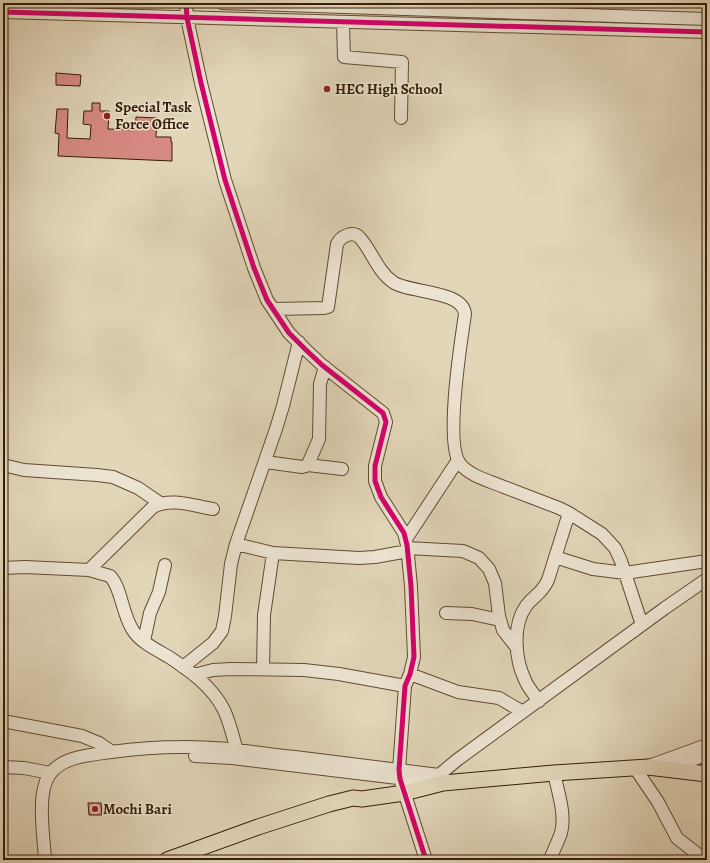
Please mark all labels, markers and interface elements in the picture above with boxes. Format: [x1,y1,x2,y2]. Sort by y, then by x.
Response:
place label: HEC High School [335,79,443,99]
marker: HEC High School [322,84,332,94]
place label: Special Task Force Office [115,97,192,134]
marker: Special Task Force Office [102,111,112,121]
place label: Mochi Bari [103,799,172,819]
marker: Mochi Bari [90,804,100,814]

